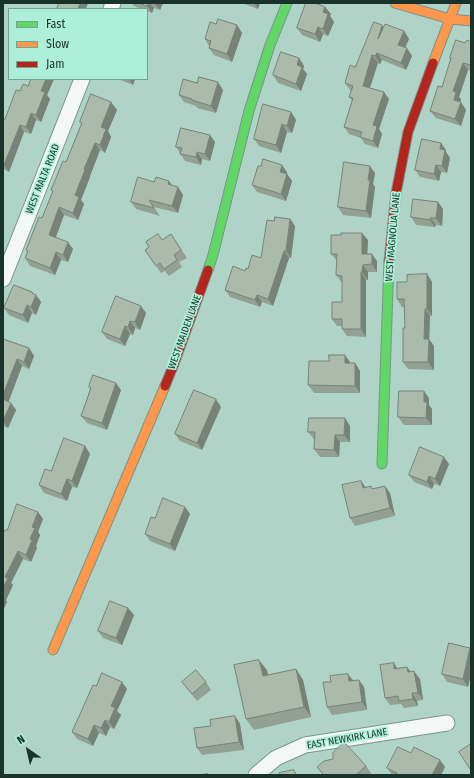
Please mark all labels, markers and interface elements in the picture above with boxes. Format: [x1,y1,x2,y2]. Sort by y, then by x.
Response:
legend [8,8,148,80]
text: Fast [46,17,65,31]
text: Slow [46,37,69,51]
text: Jam [46,57,64,71]
street label: WEST MALTA ROAD [24,142,62,216]
street label: WEST MAGNOLIA LANE [383,192,403,282]
street label: WEST MAIDEN LANE [166,293,204,371]
street label: EAST NEWKIRK LANE [306,726,388,752]
north arrow [8,730,48,770]
text: N [15,732,27,747]

